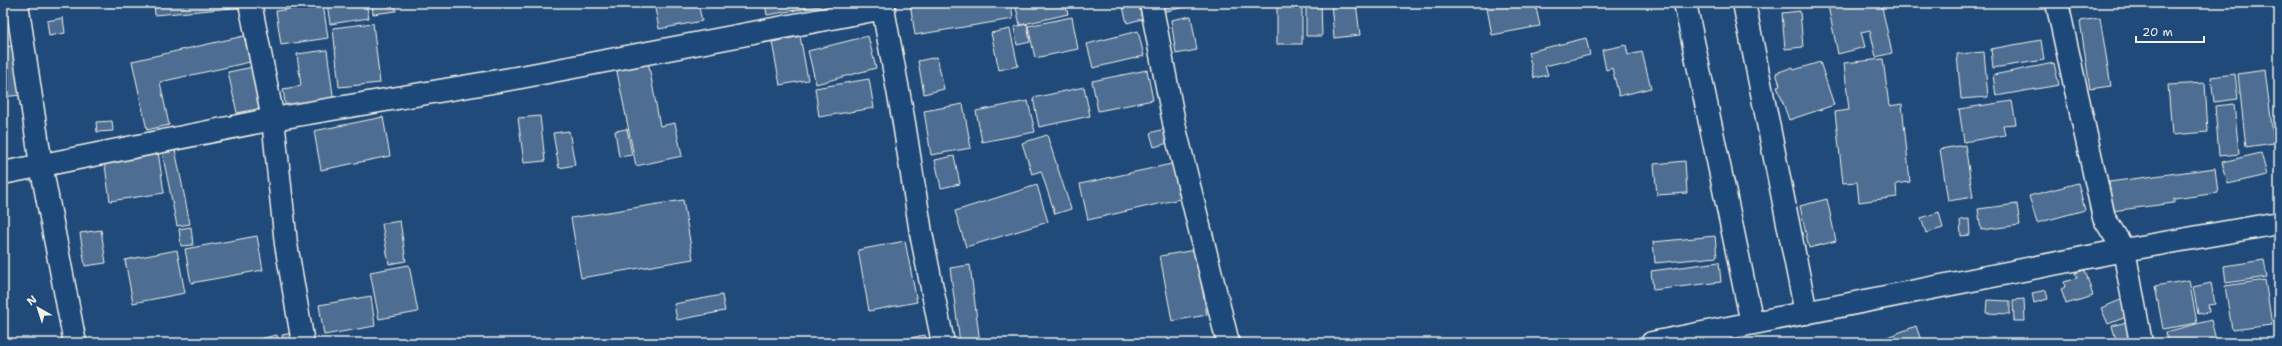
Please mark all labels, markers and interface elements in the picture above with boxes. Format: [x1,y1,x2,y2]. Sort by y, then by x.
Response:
scale bar [2136,18,2204,44]
text: 20 m [2142,24,2173,40]
north arrow [18,288,58,328]
text: N [24,292,40,309]

